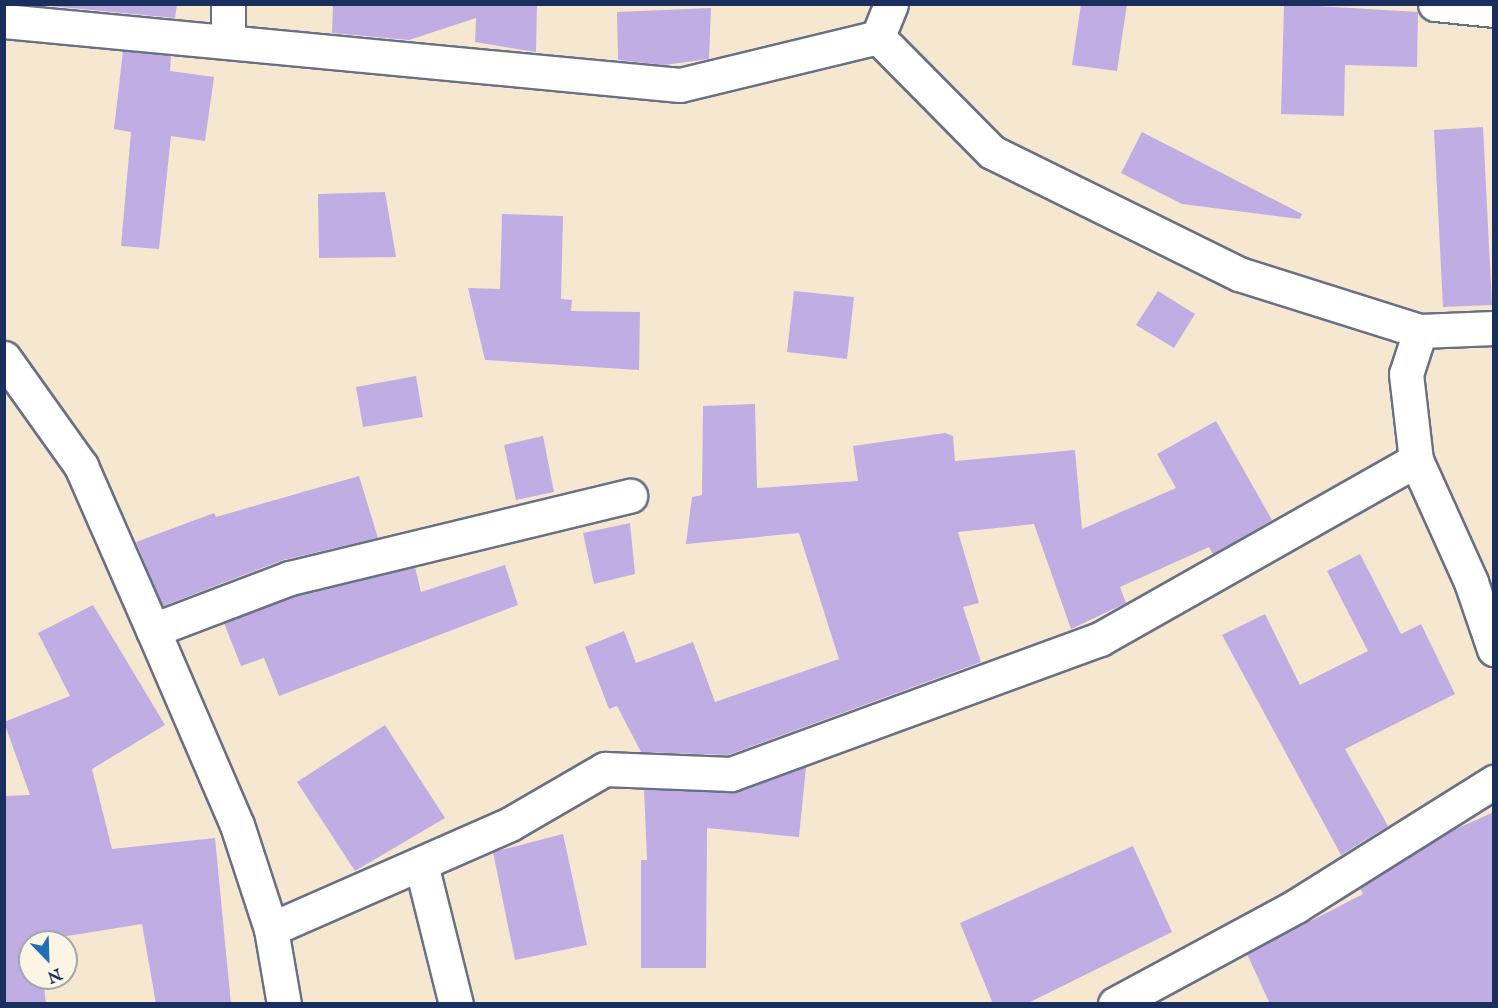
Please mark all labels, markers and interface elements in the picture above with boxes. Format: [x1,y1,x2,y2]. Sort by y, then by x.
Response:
north arrow [18,930,78,990]
text: N [44,963,65,987]

